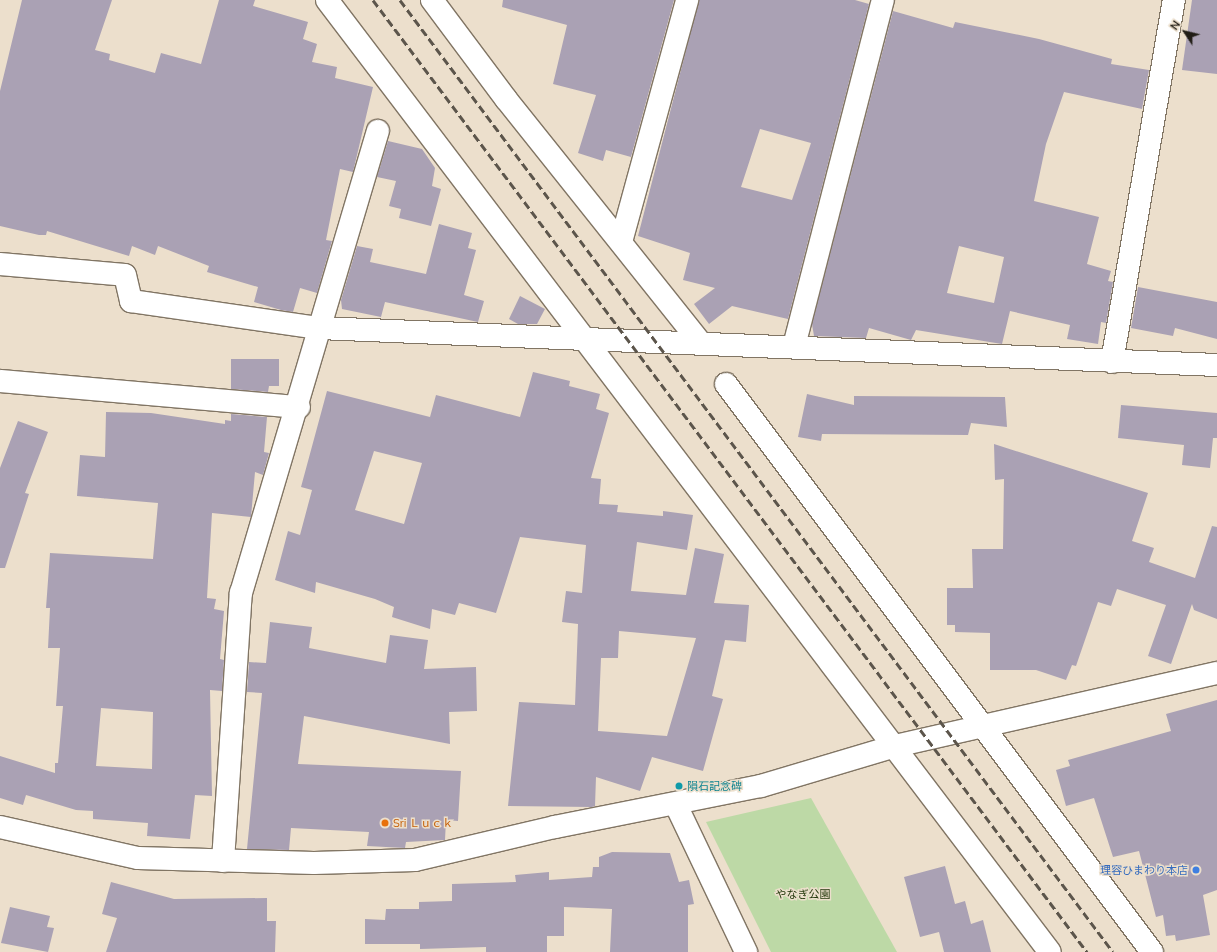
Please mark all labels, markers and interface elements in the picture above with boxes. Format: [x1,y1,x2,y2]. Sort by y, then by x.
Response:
north arrow [1165,12,1205,52]
text: N [1167,18,1183,33]
place label: 隕石記念碑 [687,779,742,793]
marker: 隕石記念碑 [674,781,684,791]
place label: Sri Ｌｕｃｋ [393,816,453,830]
marker: Sri Ｌｕｃｋ [380,818,390,828]
place label: 理容ひまわり本店 [1100,863,1188,877]
marker: 理容ひまわり本店 [1191,865,1201,875]
park label: やなぎ公園 [776,887,830,901]

